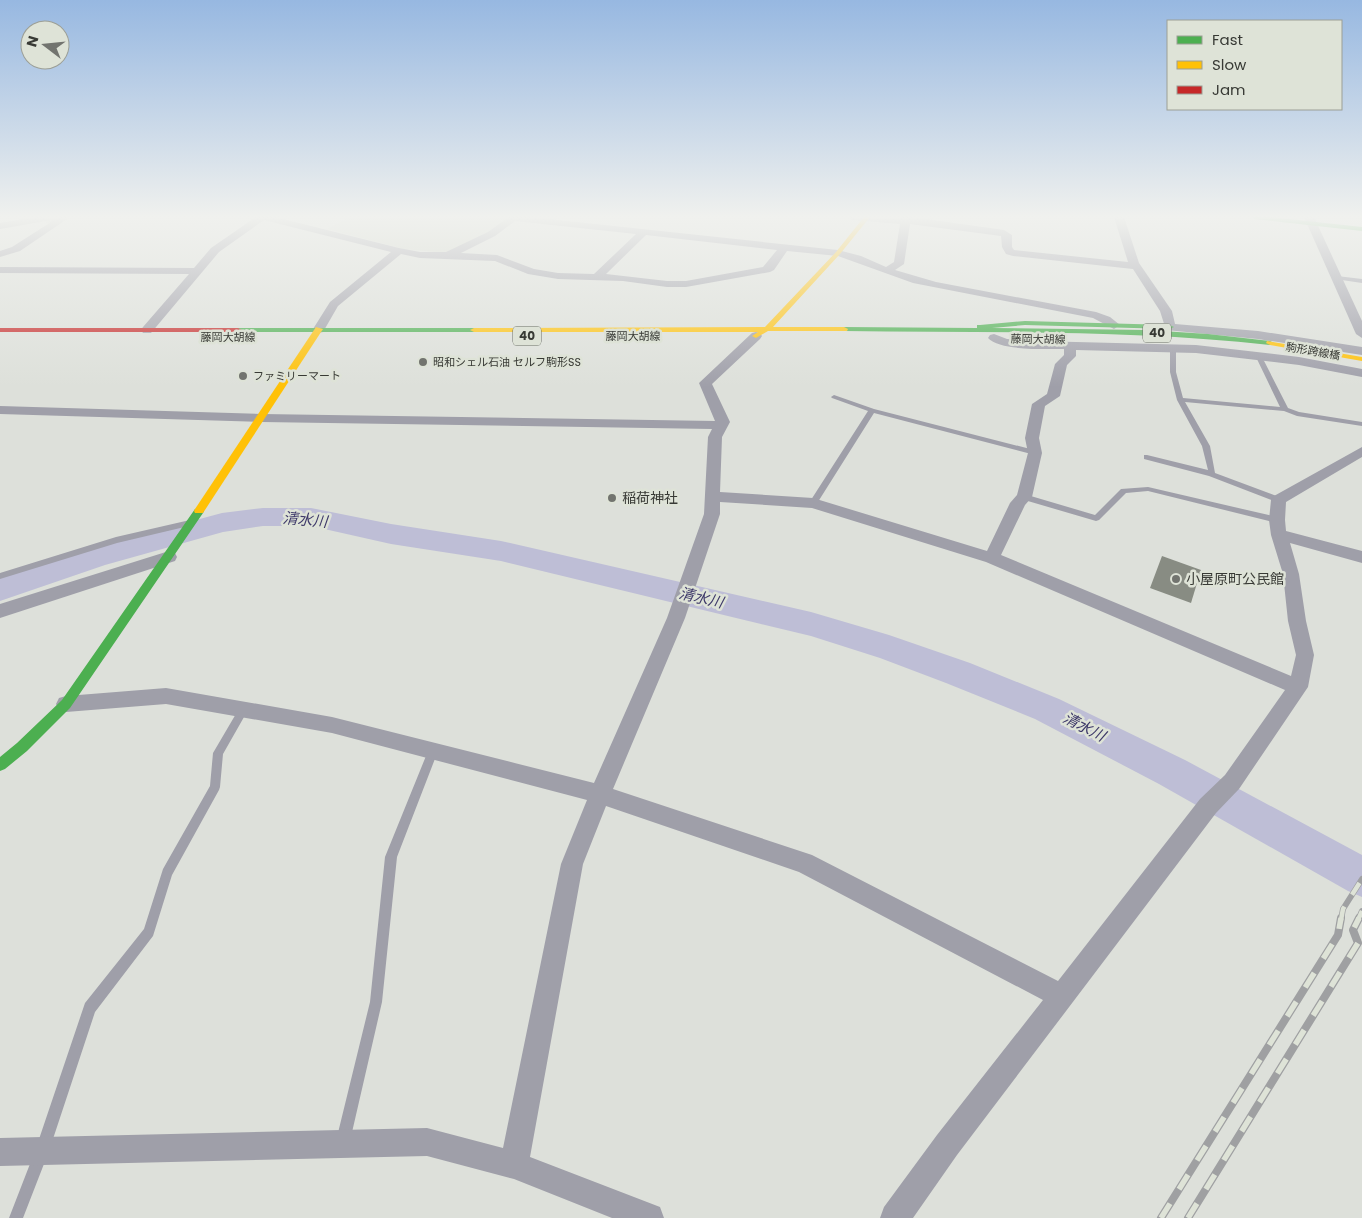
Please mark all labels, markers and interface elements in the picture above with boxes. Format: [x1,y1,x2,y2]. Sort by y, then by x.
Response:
north arrow [20,20,70,70]
legend [1167,20,1342,110]
text: Fast [1212,29,1243,50]
text: N [21,34,44,49]
text: Slow [1212,54,1247,75]
text: Jam [1212,79,1246,100]
road number: 40 [1143,323,1171,342]
road number: 40 [513,326,541,346]
street label: 藤岡大胡線 [606,328,661,344]
street label: 藤岡大胡線 [201,329,256,345]
street label: 藤岡大胡線 [1010,331,1066,347]
street label: 駒形跨線橋 [1285,338,1341,364]
place label: 昭和シェル石油 セルフ駒形SS [433,354,581,370]
marker: 昭和シェル石油 セルフ駒形SS [417,356,429,368]
place label: ファミリーマート [253,368,341,384]
marker: ファミリーマート [237,370,249,382]
place label: 稲荷神社 [622,488,678,508]
marker: 稲荷神社 [606,492,618,504]
water label: 清水川 [282,507,330,532]
place label: 小屋原町公民館 [1186,569,1284,589]
marker: 小屋原町公民館 [1170,573,1182,585]
water label: 清水川 [677,582,727,613]
water label: 清水川 [1059,707,1111,747]

